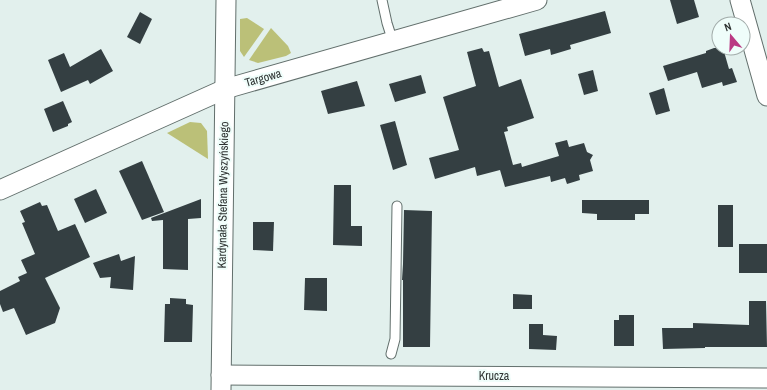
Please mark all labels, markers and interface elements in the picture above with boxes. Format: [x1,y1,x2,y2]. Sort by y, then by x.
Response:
north arrow [711,16,751,56]
text: N [722,19,733,34]
street label: Targowa [243,65,284,91]
street label: Kardynała Stefana Wyszyńskiego [214,121,232,269]
street label: Krucza [479,368,510,384]

